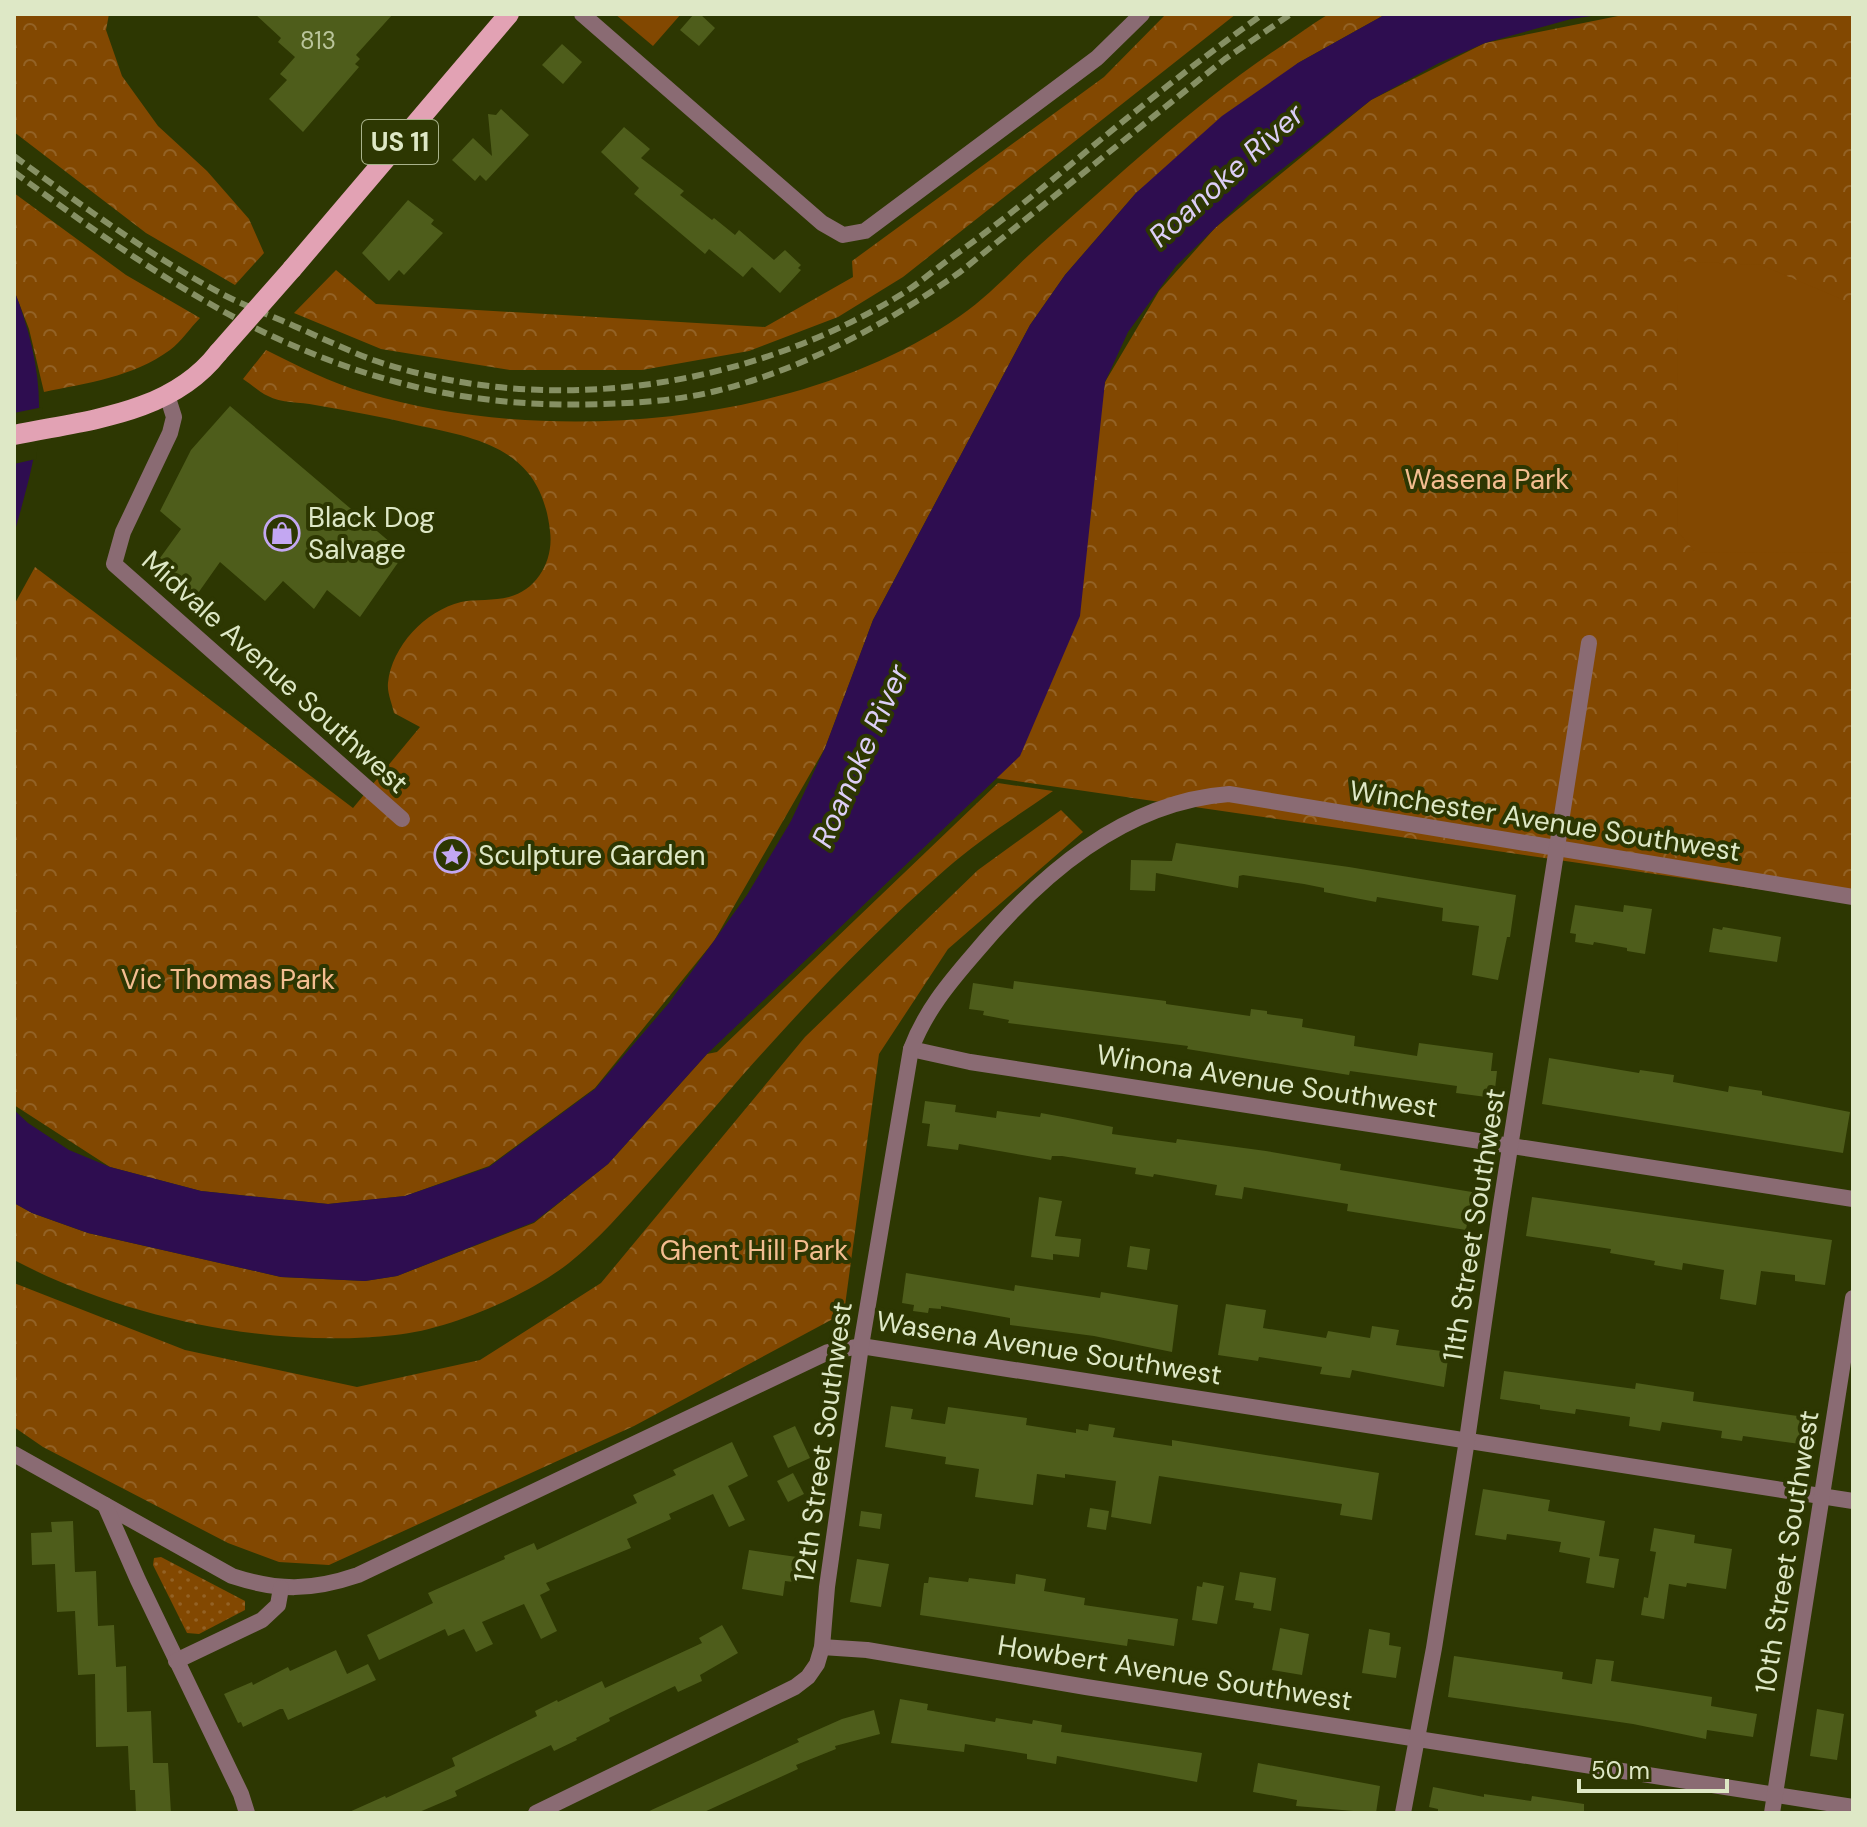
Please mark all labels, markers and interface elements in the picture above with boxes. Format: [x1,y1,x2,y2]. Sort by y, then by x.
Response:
house number: 813 [300,25,336,56]
water label: Roanoke River [1140,94,1313,255]
road number: US 11 [362,120,438,164]
park label: Wasena Park [1405,461,1569,498]
place label: Black Dog Salvage [308,499,435,568]
shop icon: Black Dog Salvage [263,514,301,552]
street label: Midvale Avenue Southwest [134,542,416,802]
water label: Roanoke River [802,658,918,854]
street label: Winchester Avenue Southwest [1347,772,1743,870]
place icon: Sculpture Garden [433,836,471,874]
place label: Sculpture Garden [478,837,706,874]
park label: Vic Thomas Park [121,961,335,998]
street label: Winona Avenue Southwest [1094,1036,1440,1126]
street label: 11th Street Southwest [1434,1086,1514,1364]
park label: Ghent Hill Park [660,1232,848,1269]
street label: 12th Street Southwest [785,1299,861,1585]
street label: Wasena Avenue Southwest [874,1302,1224,1394]
street label: 10th Street Southwest [1746,1408,1828,1696]
street label: Howbert Avenue Southwest [995,1627,1355,1719]
scale bar [1579,1743,1727,1793]
text: 50 m [1591,1755,1650,1786]

